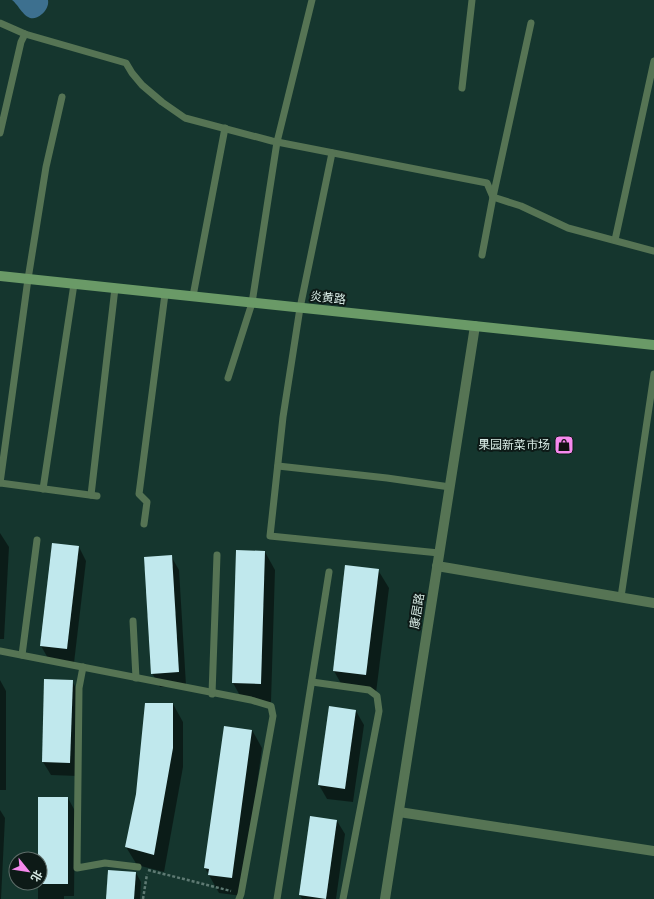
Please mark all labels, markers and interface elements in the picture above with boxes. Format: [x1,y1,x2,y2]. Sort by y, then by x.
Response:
street label: 炎黄路 [309,288,347,307]
shop icon: 果园新菜市场 [553,434,575,456]
place label: 果园新菜市场 [478,437,550,452]
street label: 康居路 [406,592,427,630]
north arrow [8,851,48,891]
text: 北 [28,868,45,884]

